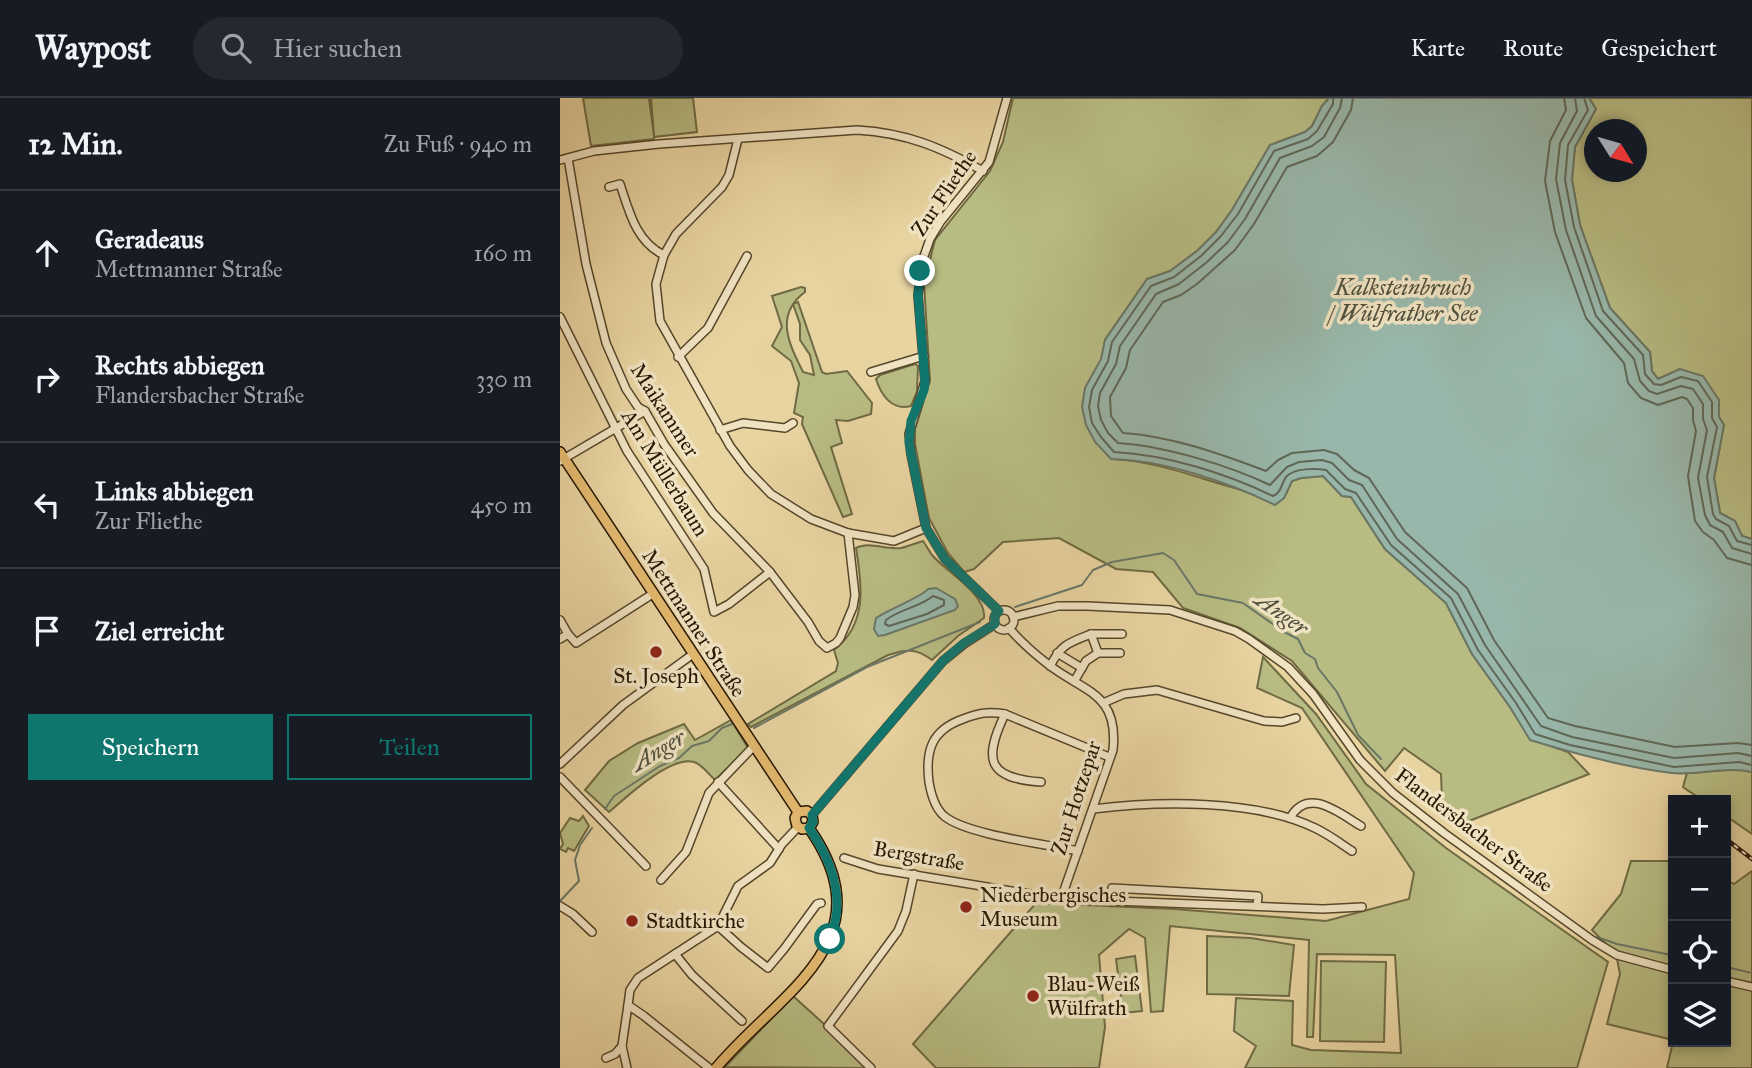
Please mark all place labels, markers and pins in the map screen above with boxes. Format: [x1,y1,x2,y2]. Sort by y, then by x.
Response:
marker: St. Joseph [648,644,664,660]
place label: St. Joseph [613,663,699,689]
place label: Niederbergisches Museum [980,882,1126,932]
marker: Niederbergisches Museum [958,899,974,915]
place label: Stadtkirche [646,908,745,934]
marker: Stadtkirche [624,913,640,929]
place label: Blau-Weiß Wülfrath [1047,971,1140,1021]
marker: Blau-Weiß Wülfrath [1025,988,1041,1004]

